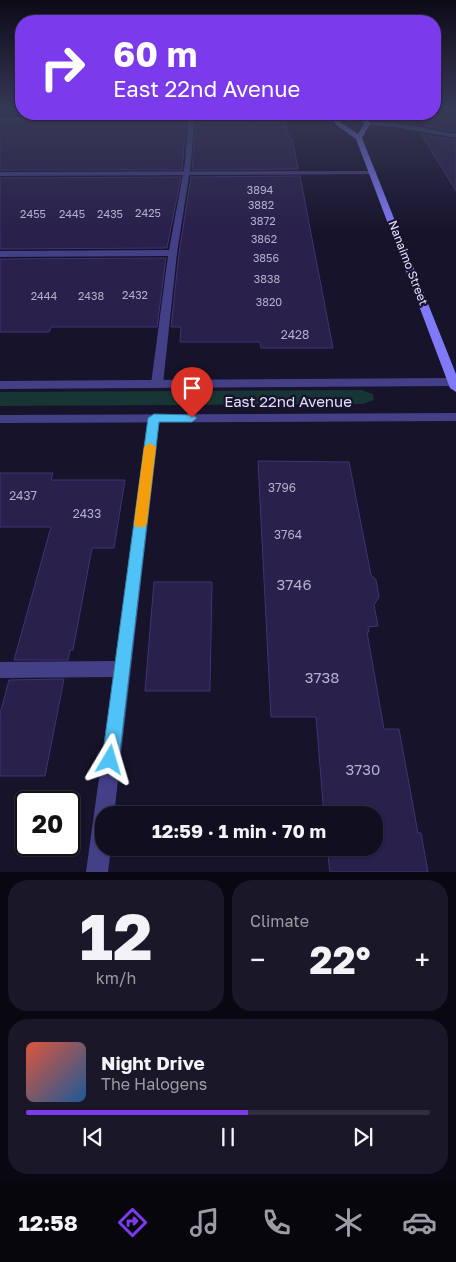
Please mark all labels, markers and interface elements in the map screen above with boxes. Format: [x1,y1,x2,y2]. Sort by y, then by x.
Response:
text: 60 m [113,33,197,75]
icon: right [30,35,95,100]
text: East 22nd Avenue [113,75,300,102]
house number: 3894 [247,183,274,196]
house number: 3882 [248,198,274,211]
house number: 2425 [135,206,161,219]
house number: 2455 [20,207,46,220]
house number: 2445 [59,207,85,220]
house number: 2435 [97,207,123,220]
house number: 3872 [250,214,276,227]
street label: Nanaimo Street [385,218,432,308]
house number: 3862 [251,232,277,245]
house number: 3856 [253,251,279,264]
house number: 3838 [254,272,280,285]
house number: 2432 [122,288,148,301]
house number: 2444 [31,289,58,302]
house number: 2438 [78,289,104,302]
house number: 3820 [256,295,282,308]
house number: 2428 [281,327,309,342]
pin [171,367,213,418]
icon: arrive [178,374,206,402]
street label: East 22nd Avenue [224,392,352,410]
house number: 3796 [268,480,296,495]
house number: 2437 [9,488,37,503]
house number: 2433 [73,506,101,521]
house number: 3764 [274,527,302,542]
house number: 3746 [277,575,311,593]
house number: 3738 [305,668,339,686]
position arrow [83,733,135,785]
house number: 3730 [346,760,380,778]
speed limit sign: 20 [15,791,80,856]
text: 12:59 · 1 min · 70 m [152,819,326,842]
text: 12 [79,896,153,974]
text: Climate [250,911,309,931]
text: 22° [309,937,371,982]
text: − [250,943,265,976]
text: + [415,943,430,976]
text: km/h [96,968,136,988]
text: Night Drive [101,1051,205,1074]
text: The Halogens [101,1074,207,1094]
icon: previous [79,1123,107,1151]
icon: pause [214,1123,242,1151]
icon: next [349,1123,377,1151]
icon: directions [115,1205,150,1240]
icon: music [187,1205,222,1240]
icon: phone [259,1205,294,1240]
icon: climate [331,1205,366,1240]
icon: car [402,1205,437,1240]
text: 12:58 [18,1209,78,1236]

